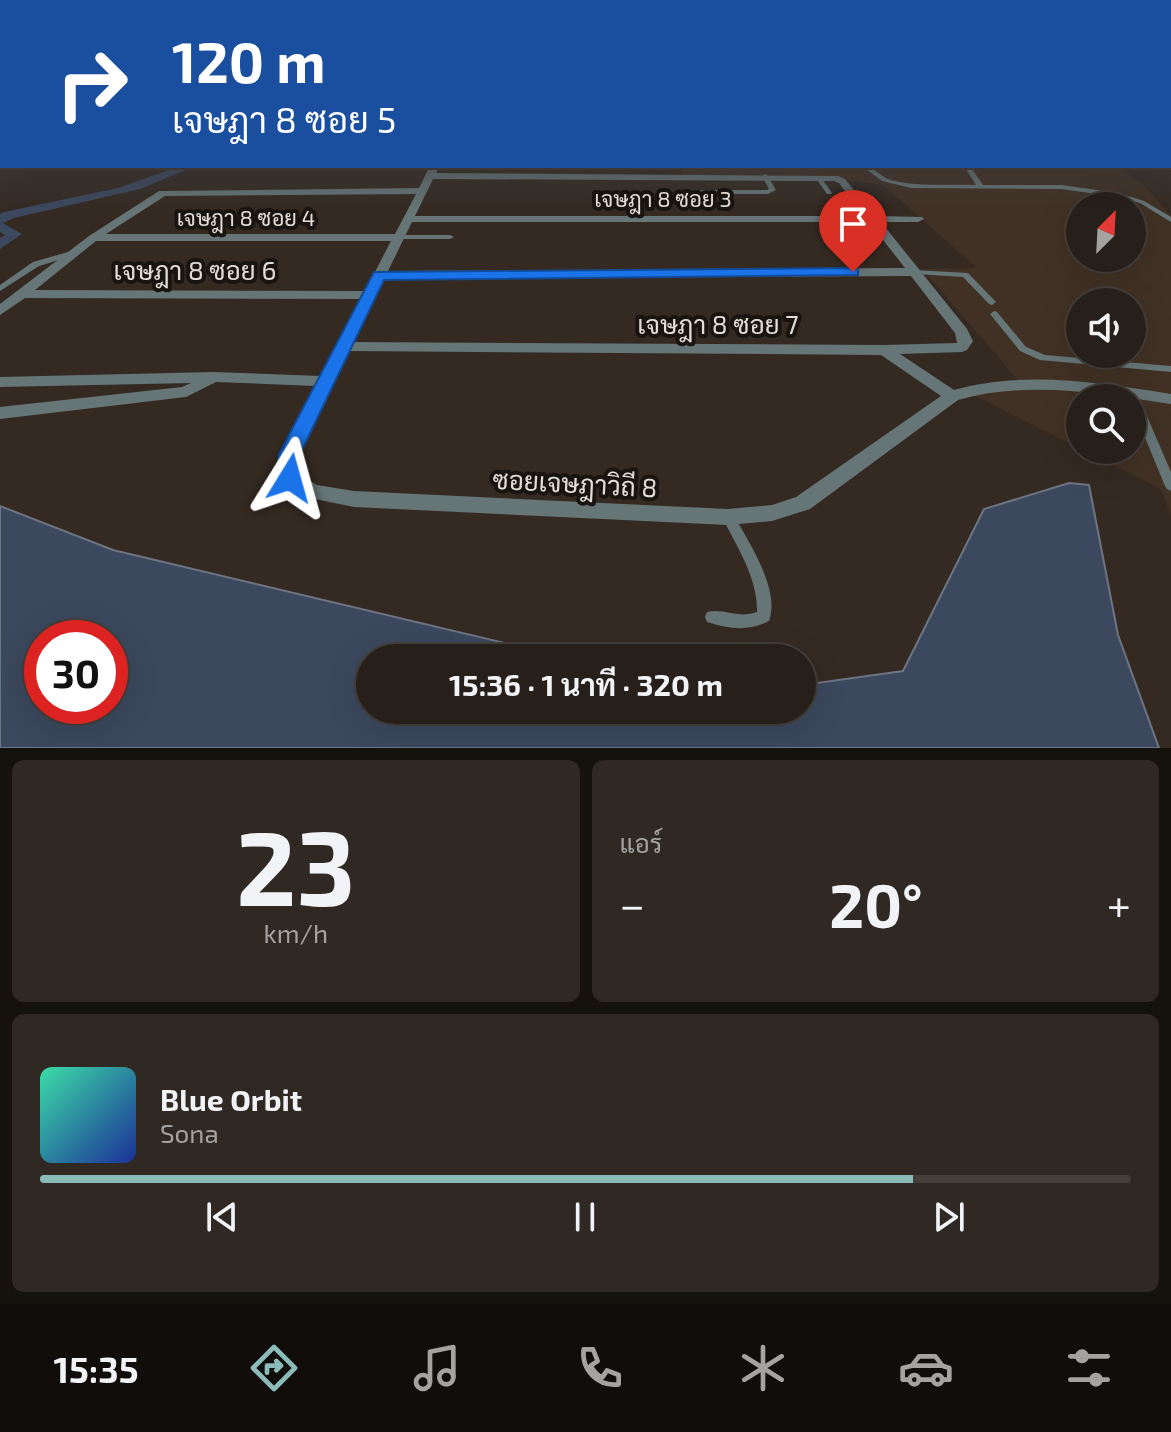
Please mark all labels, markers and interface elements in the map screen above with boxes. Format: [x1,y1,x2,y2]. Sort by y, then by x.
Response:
text: 120 m [172,27,326,94]
icon: right [40,32,144,136]
text: เจษฎา 8 ซอย 5 [172,97,396,140]
street label: เจษฎา 8 ซอย 3 [594,185,732,215]
pin [819,190,887,272]
north arrow [1066,192,1146,272]
map controls [1066,192,1146,464]
icon: arrive [831,202,875,246]
street label: เจษฎา 8 ซอย 4 [177,204,315,234]
street label: เจษฎา 8 ซอย 6 [114,254,276,289]
button: sound [1066,288,1146,368]
street label: เจษฎา 8 ซอย 7 [637,308,799,343]
button: search [1066,384,1146,464]
position arrow [248,436,332,520]
street label: ซอยเจษฎาวิถี 8 [492,463,658,506]
speed limit sign: 30 [24,620,128,724]
text: 15:36 · 1 นาที · 320 m [449,666,723,702]
text: 23 [236,802,355,927]
text: แอร์ [620,827,662,858]
text: 20° [829,868,923,940]
text: − [620,877,645,930]
text: + [1107,877,1131,930]
text: km/h [263,917,328,948]
text: Blue Orbit [160,1081,302,1117]
text: Sona [160,1117,219,1148]
icon: previous [200,1195,244,1239]
icon: pause [563,1195,607,1239]
icon: next [927,1195,971,1239]
icon: directions [246,1340,302,1396]
icon: music [409,1340,465,1396]
icon: phone [572,1340,628,1396]
icon: climate [735,1340,791,1396]
icon: car [898,1340,954,1396]
icon: filters [1061,1340,1117,1396]
text: 15:35 [54,1347,139,1390]

